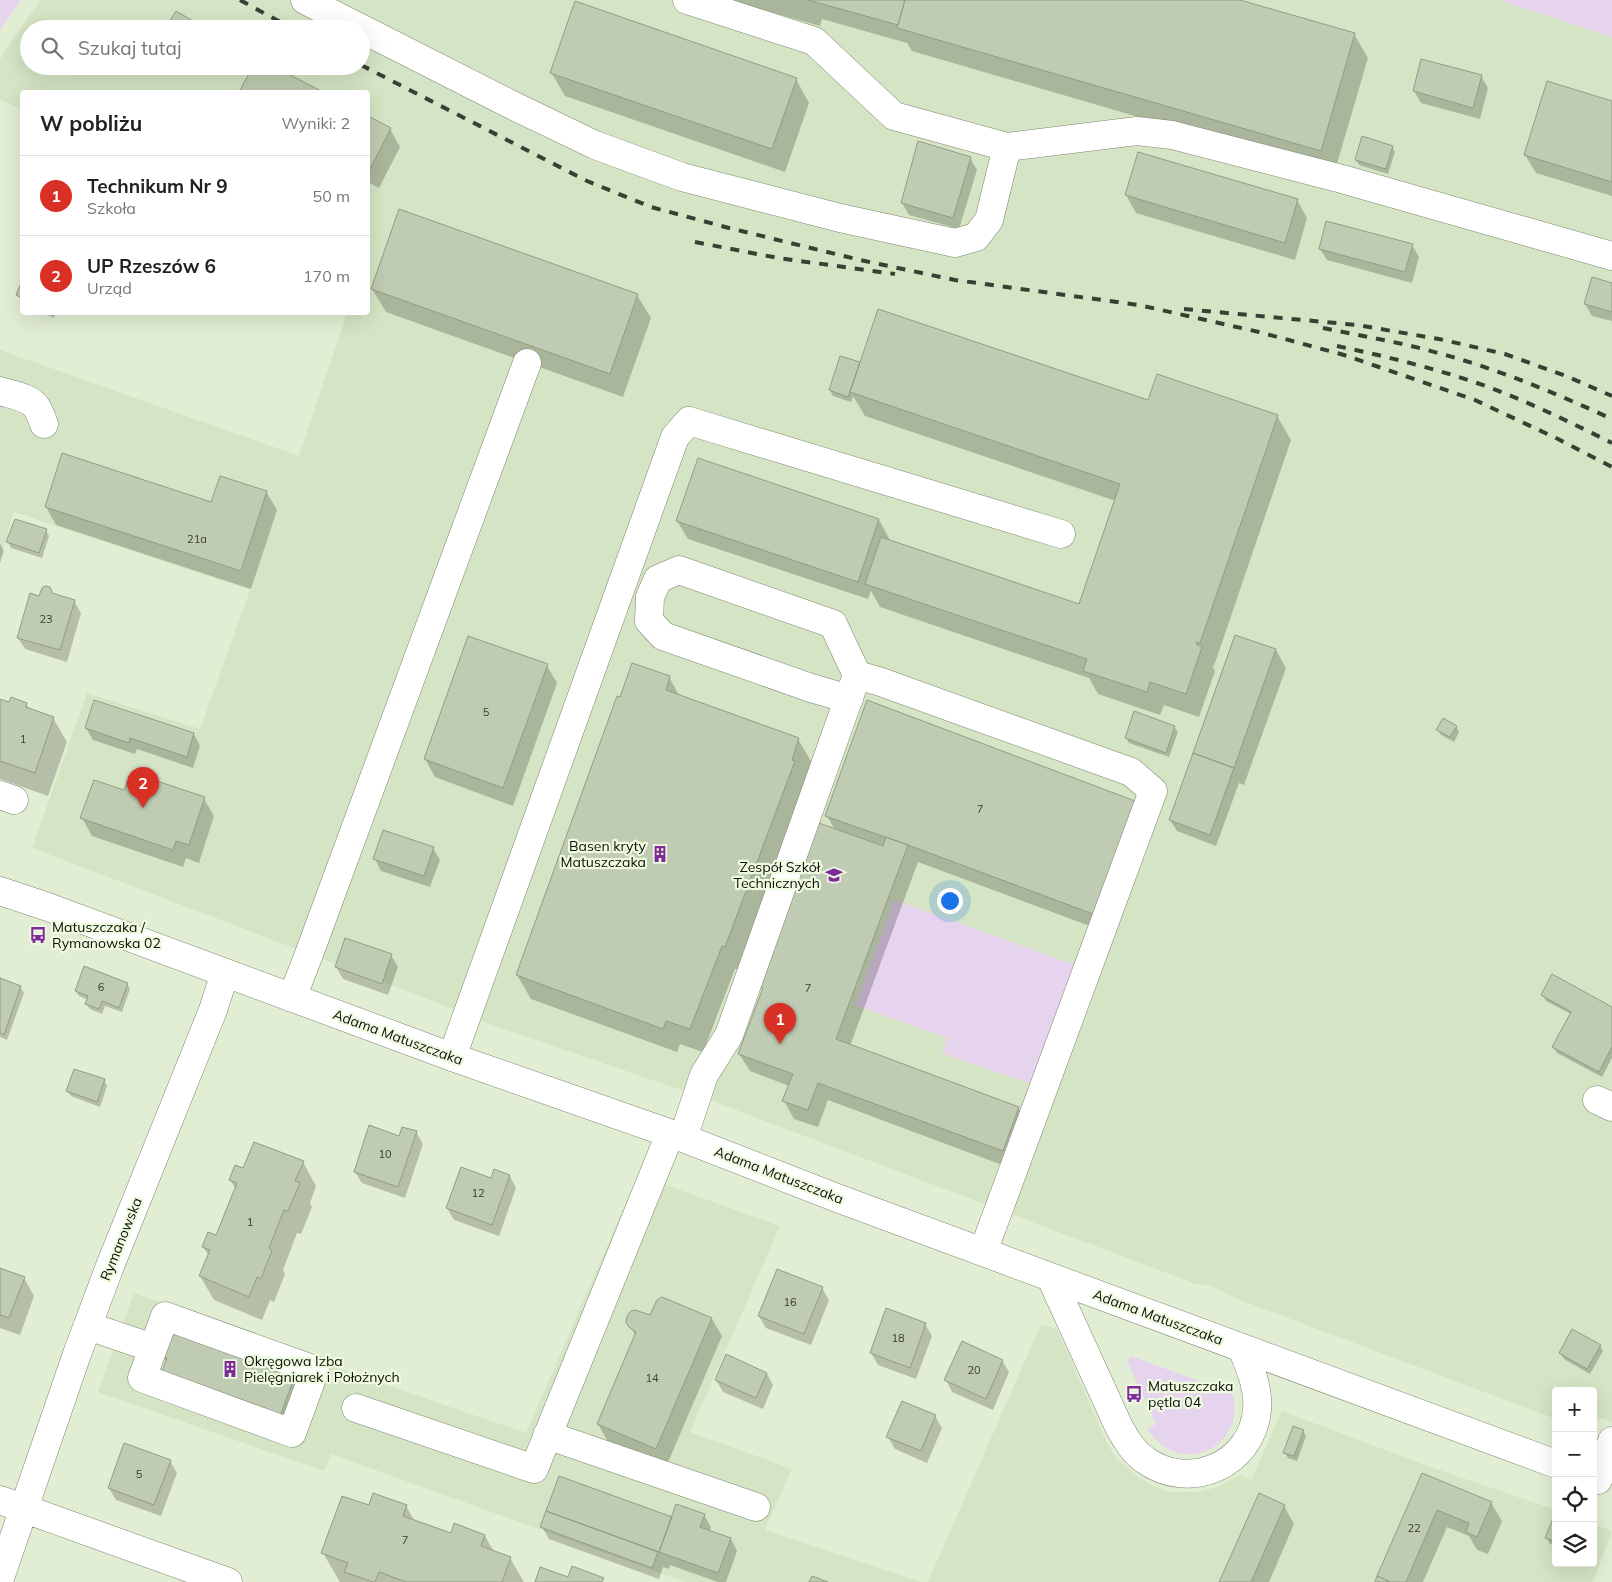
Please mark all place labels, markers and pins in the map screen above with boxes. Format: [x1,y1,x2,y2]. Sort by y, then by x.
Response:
pin: 2 [127,767,159,808]
place label: Basen kryty Matuszczaka [561,837,647,871]
building icon: Basen kryty Matuszczaka [650,844,670,864]
place label: Zespół Szkół Technicznych [734,858,821,892]
school or university icon: Zespół Szkół Technicznych [824,865,844,885]
place label: Matuszczaka / Rymanowska 02 [52,918,161,952]
bus stop icon: Matuszczaka / Rymanowska 02 [28,925,48,945]
pin: 1 [764,1003,796,1044]
place label: Okręgowa Izba Pielęgniarek i Położnych [244,1352,400,1386]
building icon: Okręgowa Izba Pielęgniarek i Położnych [220,1359,240,1379]
place label: Matuszczaka pętla 04 [1148,1377,1233,1411]
bus stop icon: Matuszczaka pętla 04 [1124,1384,1144,1404]

